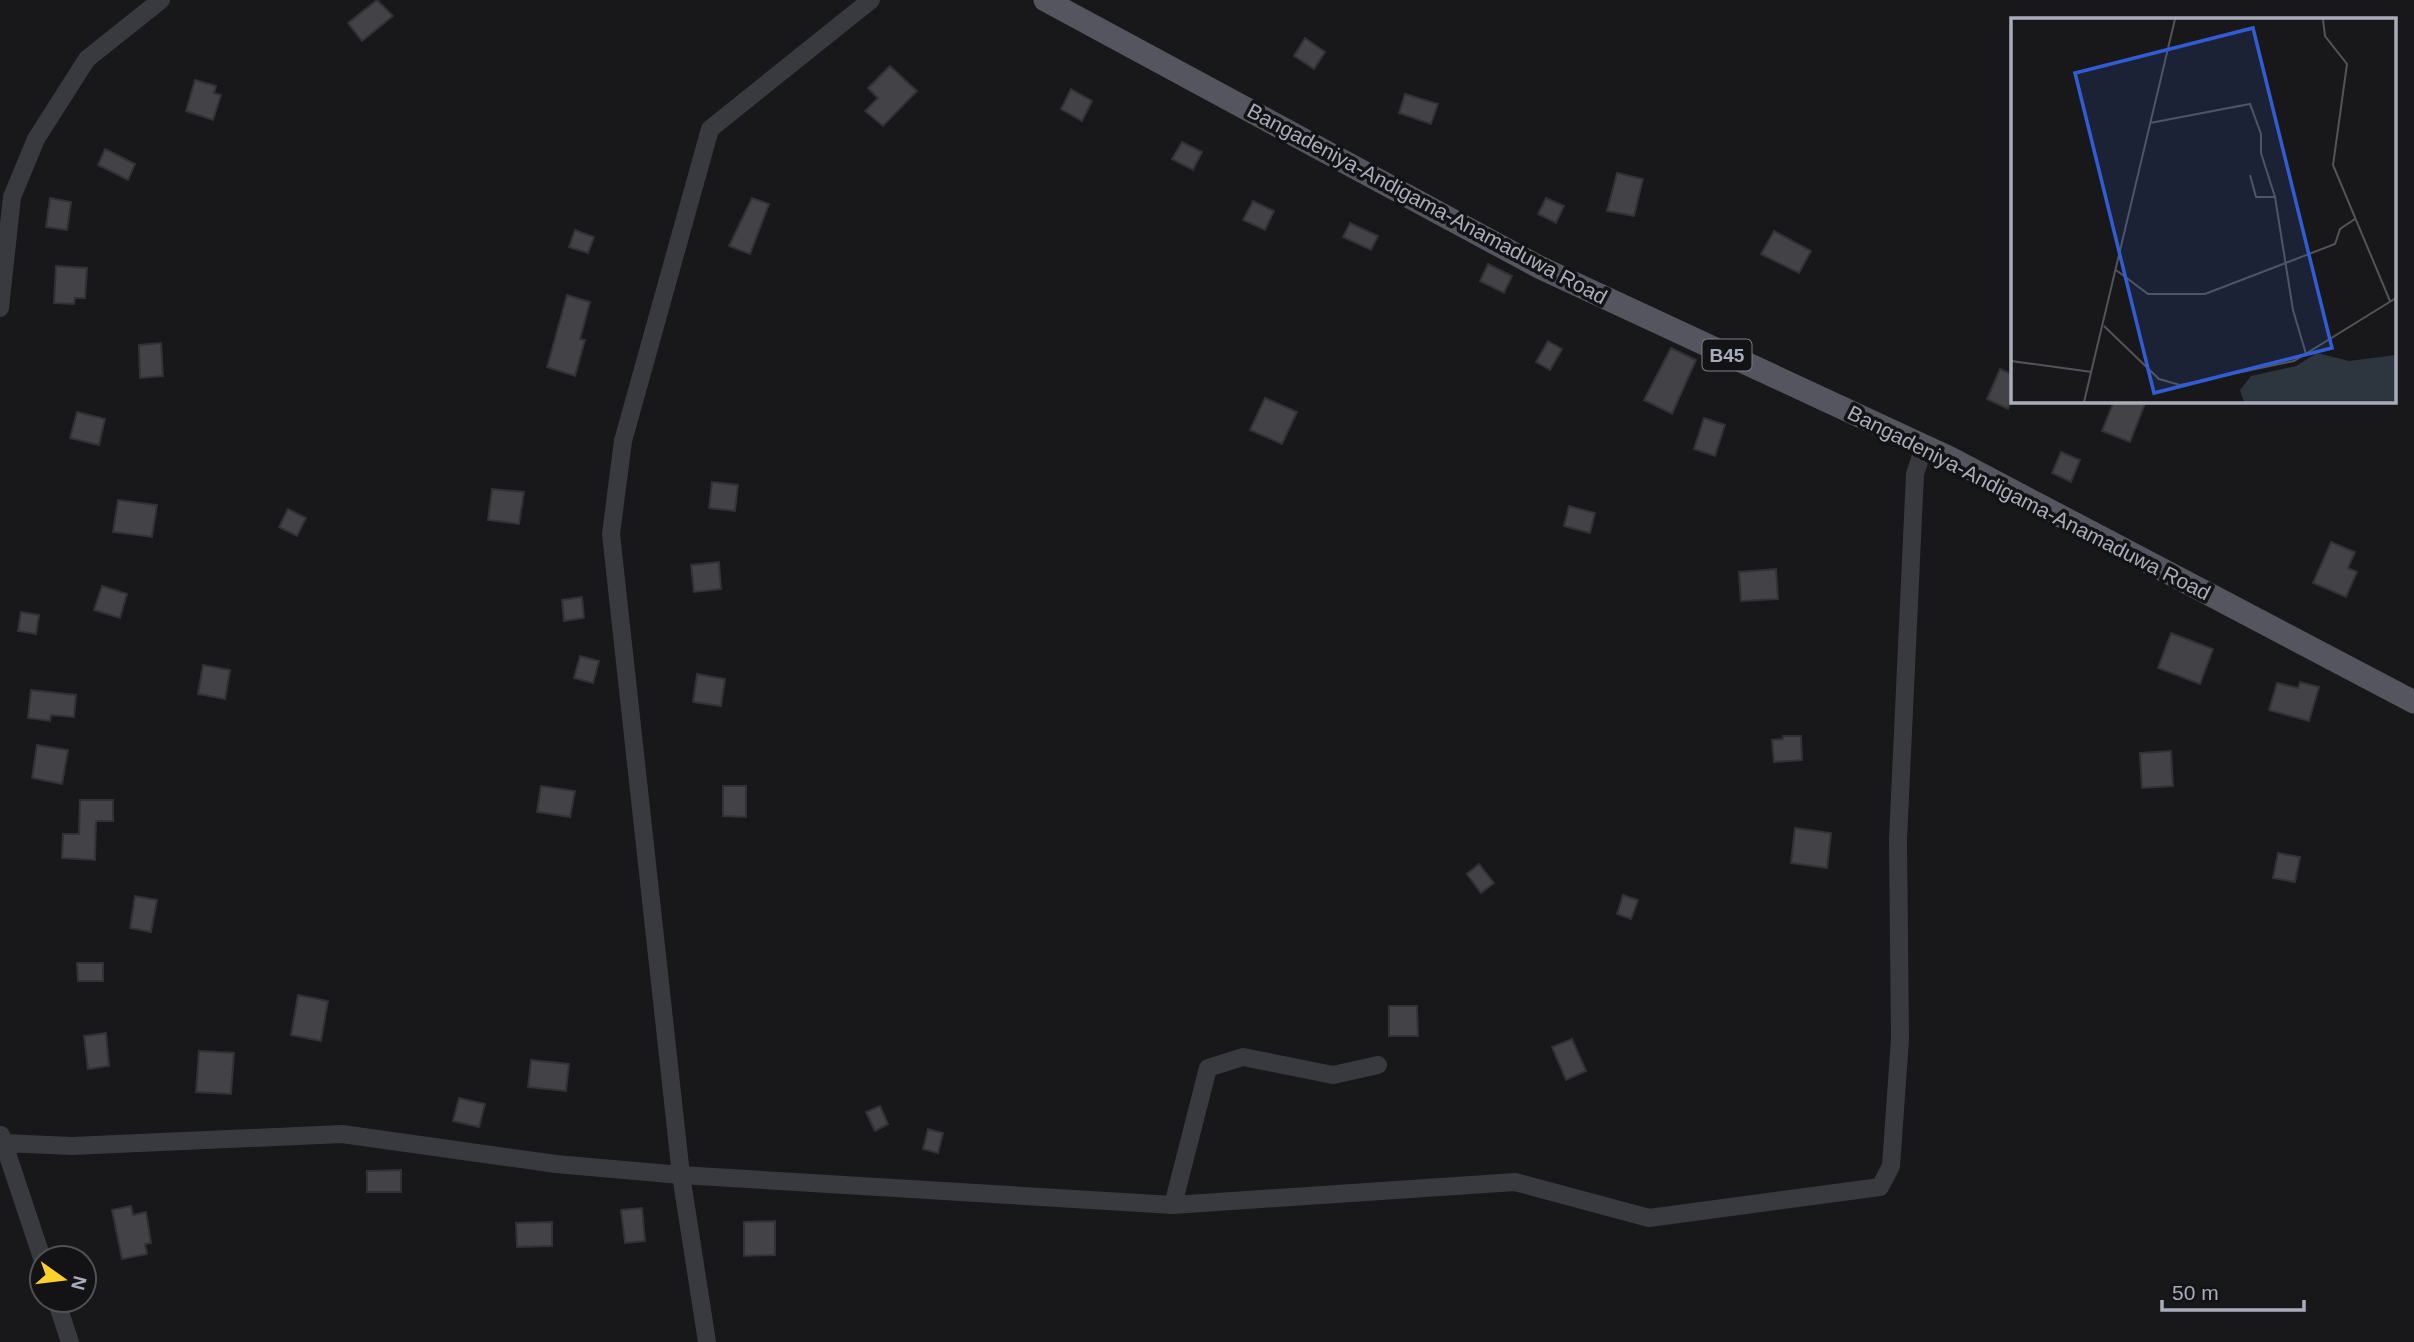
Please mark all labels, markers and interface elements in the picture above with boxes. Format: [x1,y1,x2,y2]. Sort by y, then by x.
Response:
inset map [2011,18,2396,402]
street label: Bangadeniya-Andigama-Anamaduwa Road [1244,99,1611,309]
road number: B45 [1702,340,1752,370]
street label: Bangadeniya-Andigama-Anamaduwa Road [1844,401,2214,604]
north arrow [28,1244,98,1314]
scale bar [2162,1268,2304,1312]
text: N [67,1274,91,1292]
text: 50 m [2172,1281,2219,1304]

